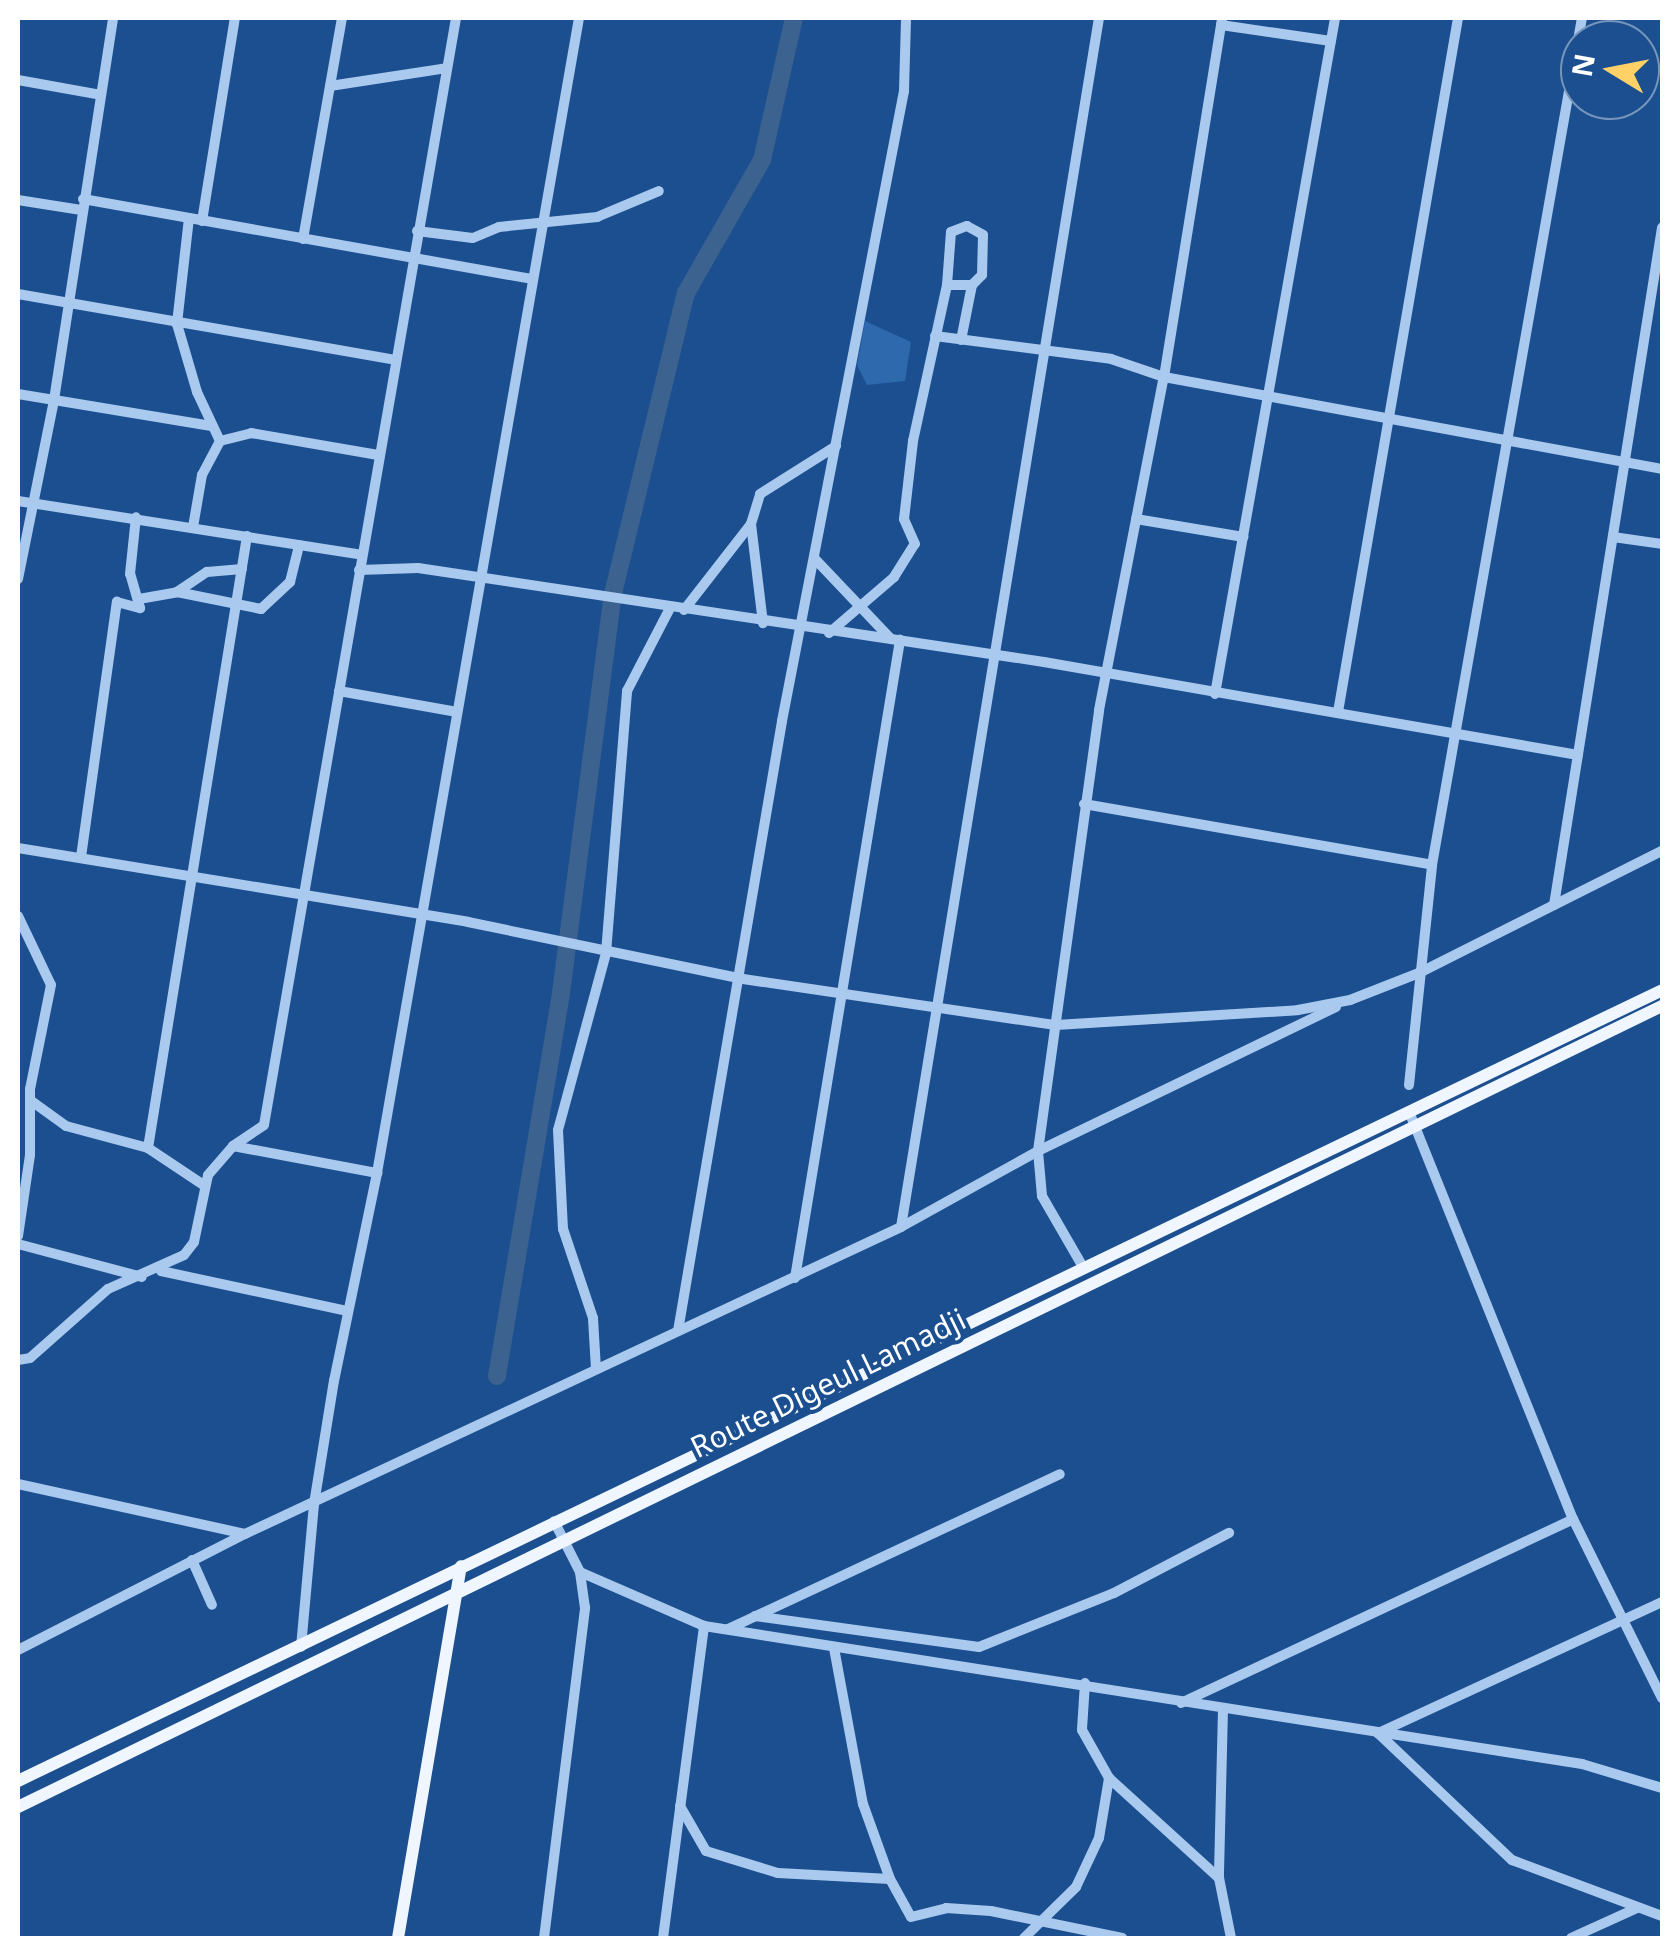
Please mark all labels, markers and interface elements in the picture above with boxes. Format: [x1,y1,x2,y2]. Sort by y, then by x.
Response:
north arrow [1560,20,1660,120]
text: N [1562,51,1603,80]
street label: Route Digeul Lamadji [685,1301,971,1465]

